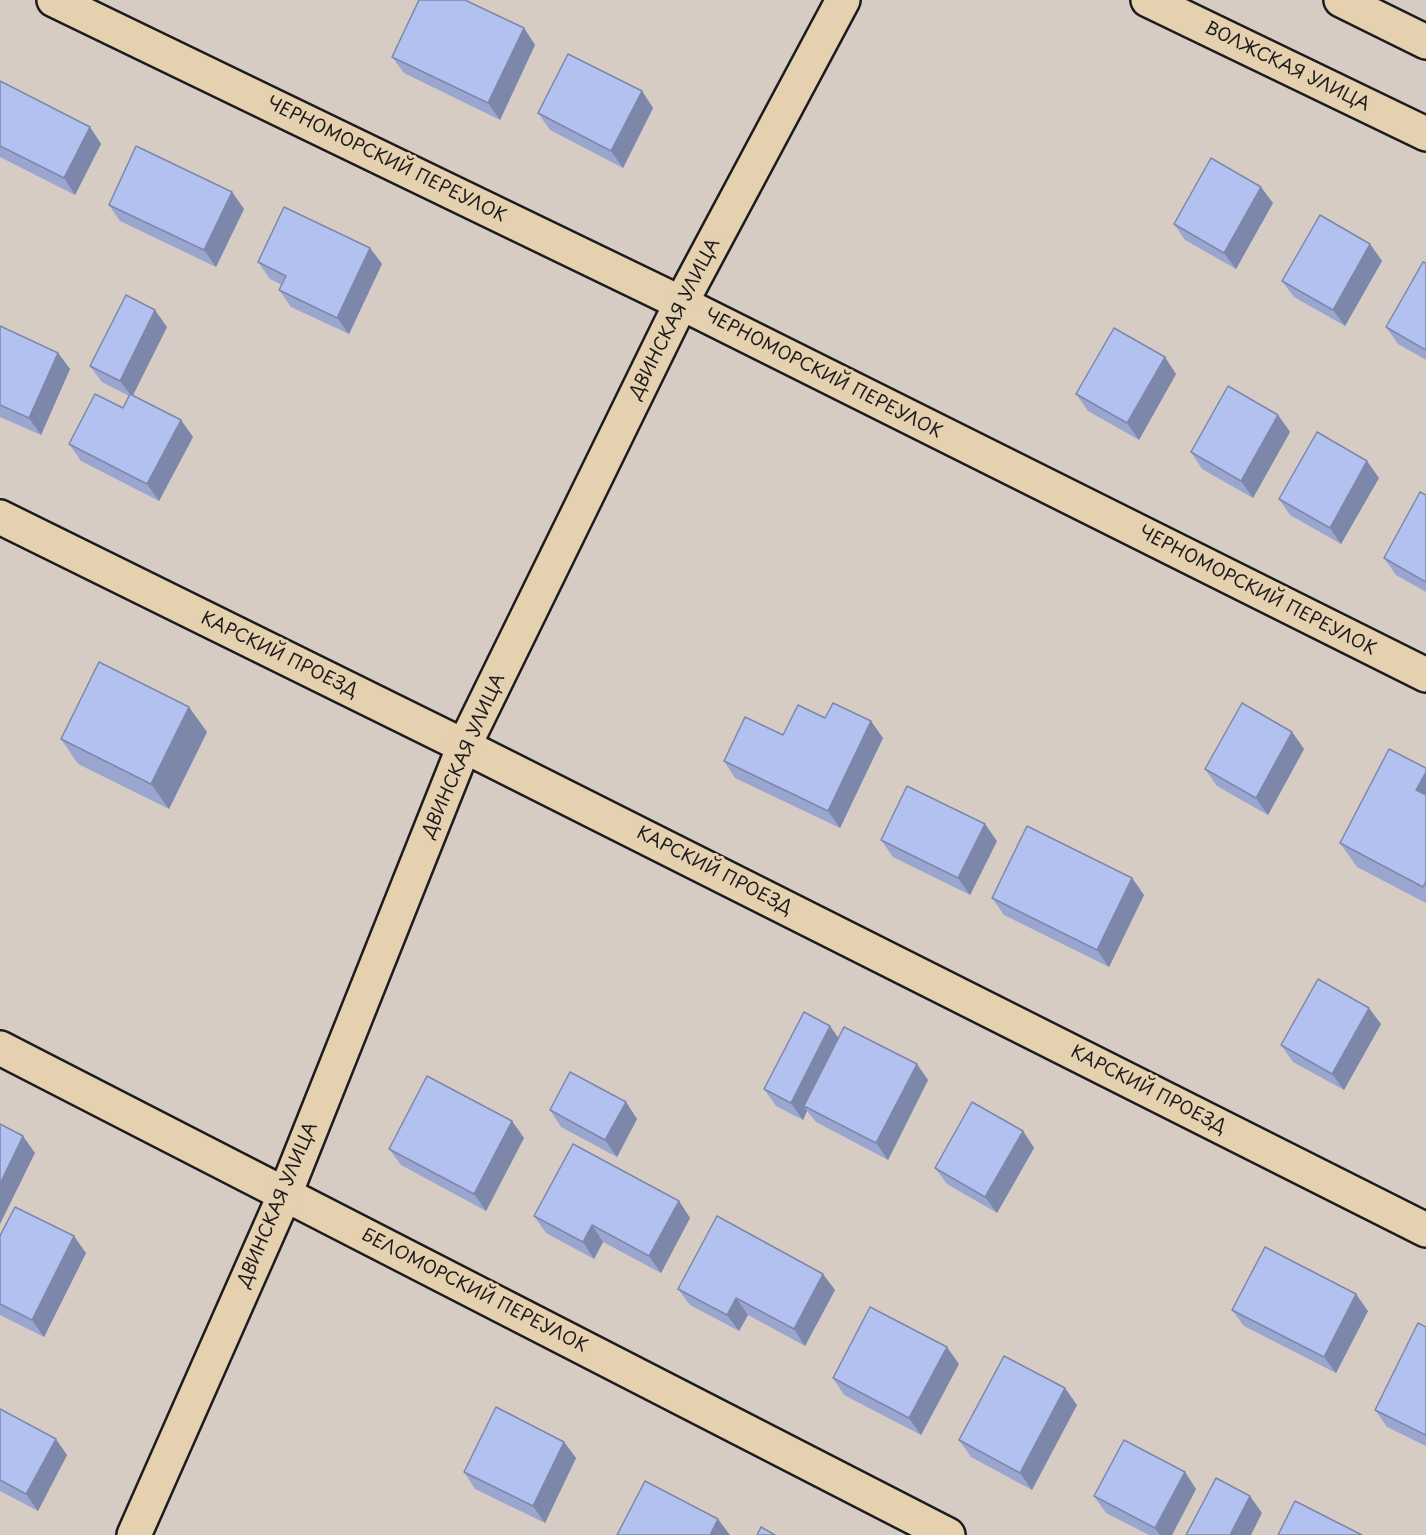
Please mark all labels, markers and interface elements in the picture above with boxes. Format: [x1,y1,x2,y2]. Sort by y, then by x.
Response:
street label: ВОЛЖСКАЯ УЛИЦА [1201,18,1373,116]
street label: ЧЕРНОМОРСКИЙ ПЕРЕУЛОК [263,93,509,227]
street label: ДВИНСКАЯ УЛИЦА [625,235,725,403]
street label: ЧЕРНОМОРСКИЙ ПЕРЕУЛОК [701,305,945,443]
street label: ЧЕРНОМОРСКИЙ ПЕРЕУЛОК [1135,522,1379,660]
street label: КАРСКИЙ ПРОЕЗД [197,608,361,702]
street label: ДВИНСКАЯ УЛИЦА [418,671,510,841]
street label: КАРСКИЙ ПРОЕЗД [633,822,795,920]
street label: КАРСКИЙ ПРОЕЗД [1067,1041,1229,1139]
street label: ДВИНСКАЯ УЛИЦА [233,1119,323,1291]
street label: БЕЛОМОРСКИЙ ПЕРЕУЛОК [358,1225,590,1357]

